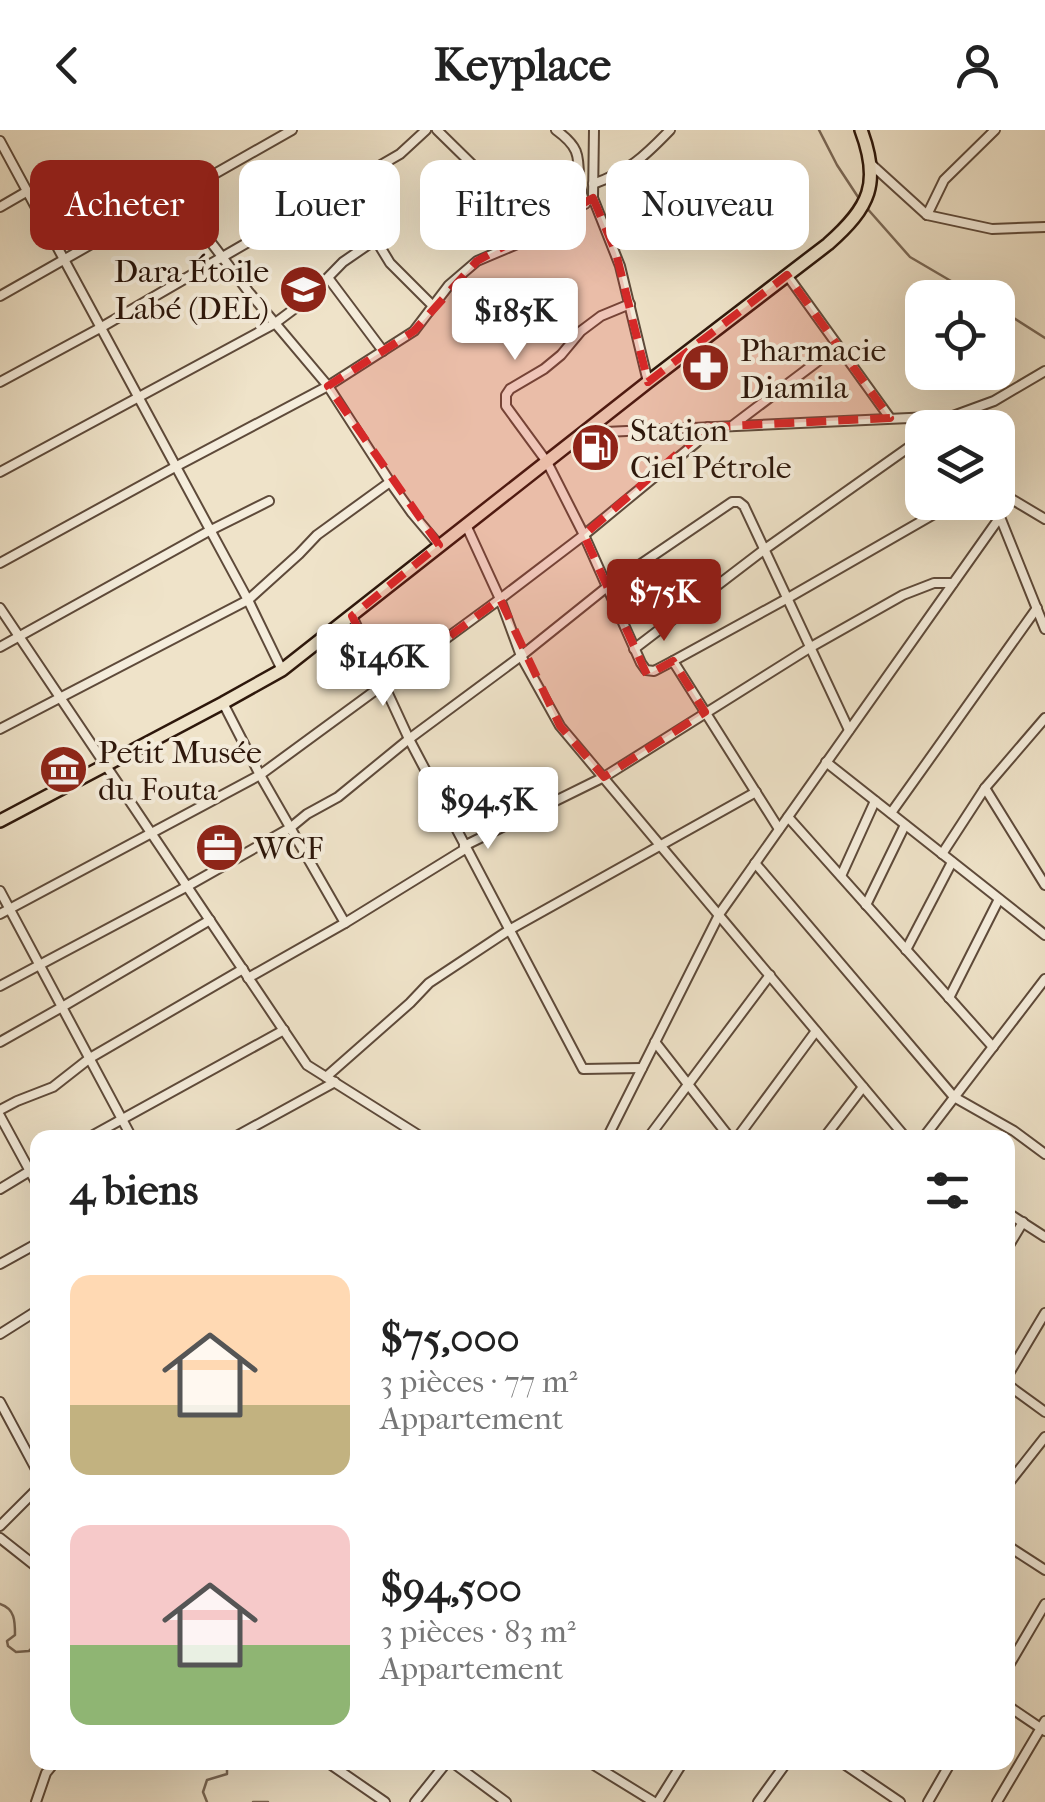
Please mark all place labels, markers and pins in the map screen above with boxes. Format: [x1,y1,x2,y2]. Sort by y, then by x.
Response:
place label: Dara Étoile Labé (DEL) [114,253,269,327]
school or university icon: Dara Étoile Labé (DEL) [278,263,330,315]
pin: $185K [445,278,585,363]
place label: Pharmacie Diamila [740,332,886,406]
pharmacy icon: Pharmacie Diamila [679,342,731,394]
place label: Station Ciel Pétrole [630,412,792,486]
fuel station icon: Station Ciel Pétrole [569,422,621,474]
pin: $75K [605,559,723,644]
pin: $146K [313,624,453,709]
place label: Petit Musée du Fouta [98,734,262,808]
museum icon: Petit Musée du Fouta [37,744,89,796]
pin: $94.5K [407,767,569,852]
office icon: WCF [193,822,245,874]
place label: WCF [253,830,323,867]

